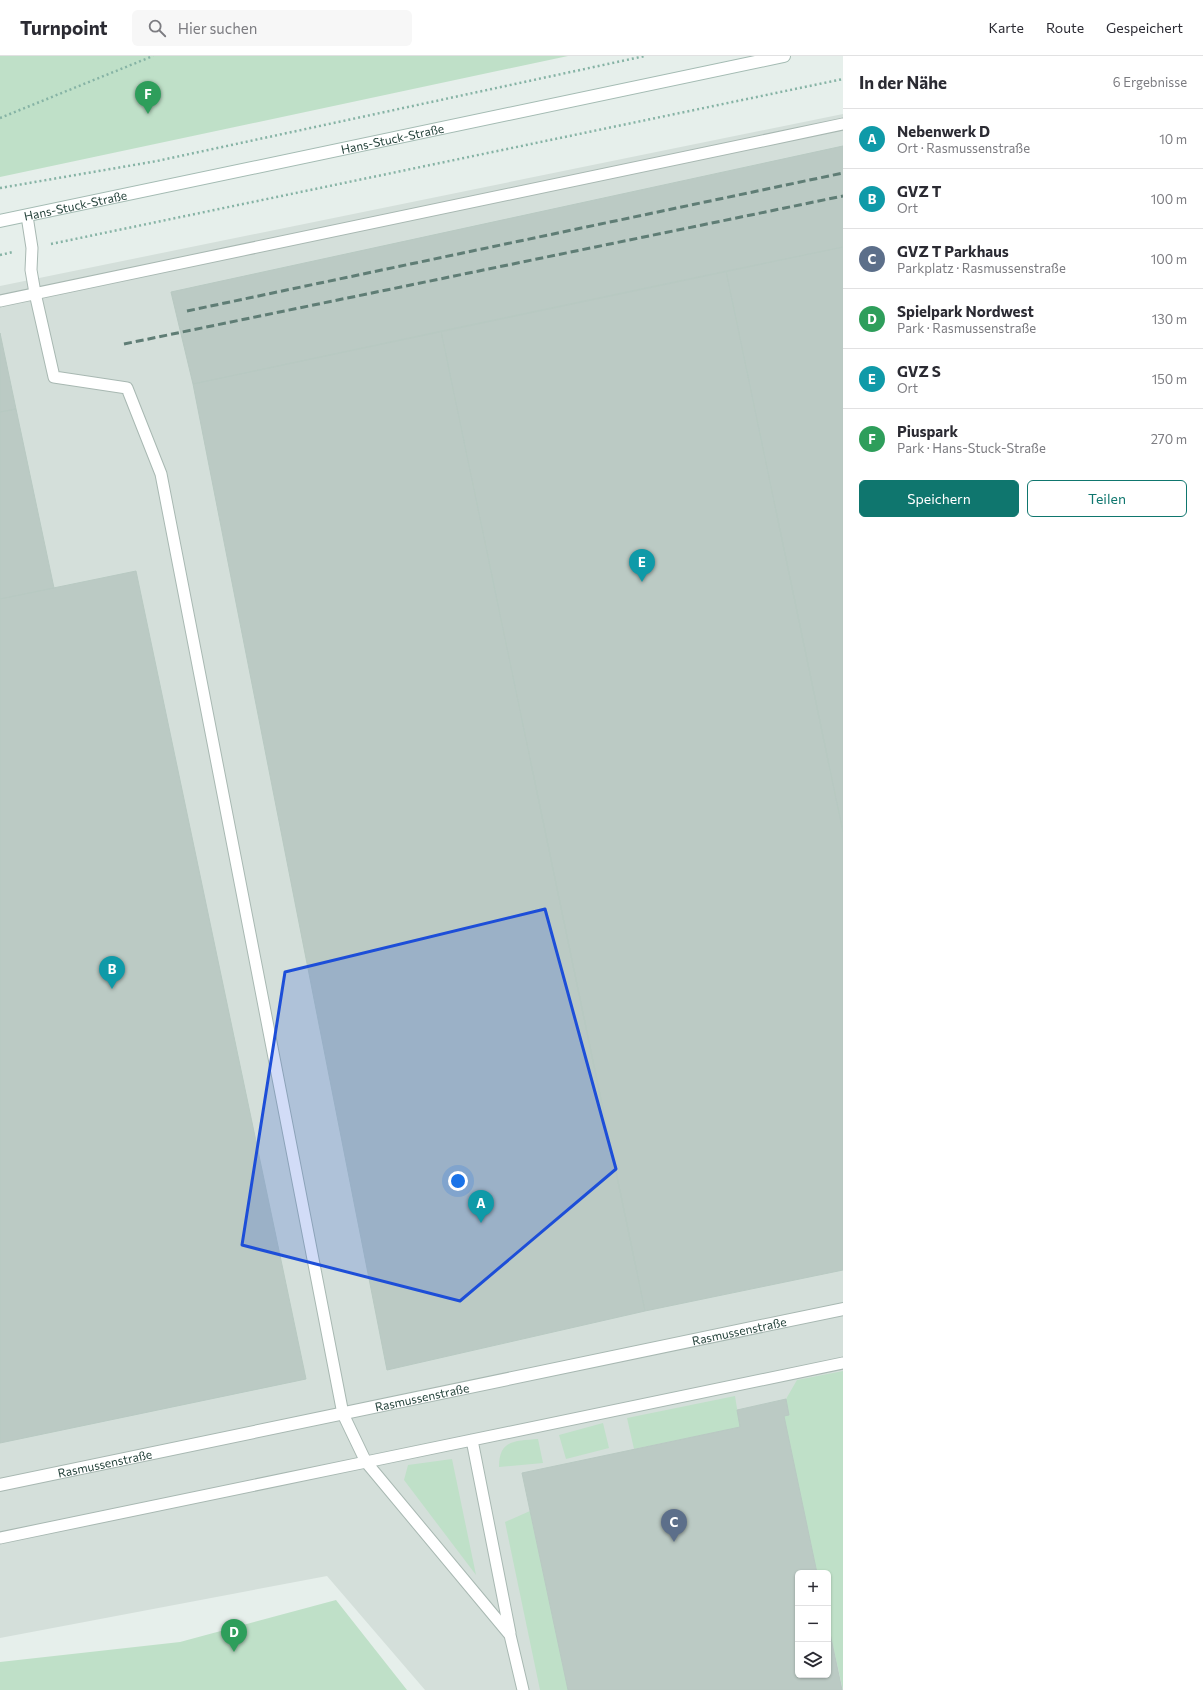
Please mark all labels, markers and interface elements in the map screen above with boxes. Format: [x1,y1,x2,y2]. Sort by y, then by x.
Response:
search box [132,10,412,46]
text: Turnpoint [20,16,108,39]
icon: search [146,17,168,39]
text: Hier suchen [178,19,257,37]
text: Karte [989,19,1024,36]
text: Route [1046,19,1084,36]
text: Gespeichert [1106,19,1183,36]
text: In der Nähe [859,72,947,93]
text: 6 Ergebnisse [1113,74,1187,90]
pin: F [135,81,161,114]
street label: Hans-Stuck-Straße [340,121,445,156]
text: Nebenwerk D [897,122,990,140]
text: A [867,131,877,147]
text: 10 m [1159,131,1187,147]
text: Ort · Rasmussenstraße [897,140,1030,156]
text: GVZ T [897,182,941,200]
street label: Hans-Stuck-Straße [23,187,128,223]
text: B [868,191,876,207]
text: 100 m [1151,191,1187,207]
text: Ort [897,200,918,216]
text: GVZ T Parkhaus [897,242,1009,260]
text: C [868,251,876,267]
text: 100 m [1151,251,1187,267]
text: Parkplatz · Rasmussenstraße [897,260,1066,276]
text: Spielpark Nordwest [897,302,1034,320]
text: D [867,311,877,327]
text: 130 m [1152,311,1187,327]
text: Park · Rasmussenstraße [897,320,1036,336]
text: GVZ S [897,362,941,380]
text: E [868,371,876,387]
text: 150 m [1152,371,1187,387]
text: Ort [897,380,918,396]
text: Piuspark [897,422,958,440]
text: F [868,431,876,447]
text: 270 m [1151,431,1187,447]
text: Park · Hans-Stuck-Straße [897,440,1046,456]
button: Speichern [859,480,1019,517]
button: Teilen [1027,480,1187,517]
pin: E [629,549,655,582]
pin: B [99,956,125,989]
your location [448,1171,468,1191]
pin: A [468,1190,494,1223]
street label: Rasmussenstraße [691,1314,788,1347]
street label: Rasmussenstraße [373,1380,470,1414]
street label: Rasmussenstraße [56,1446,153,1480]
pin: C [661,1509,687,1542]
map controls [795,1570,831,1678]
button: + [795,1570,831,1606]
button: − [795,1606,831,1642]
pin: D [221,1619,247,1652]
button: layers [795,1642,831,1678]

